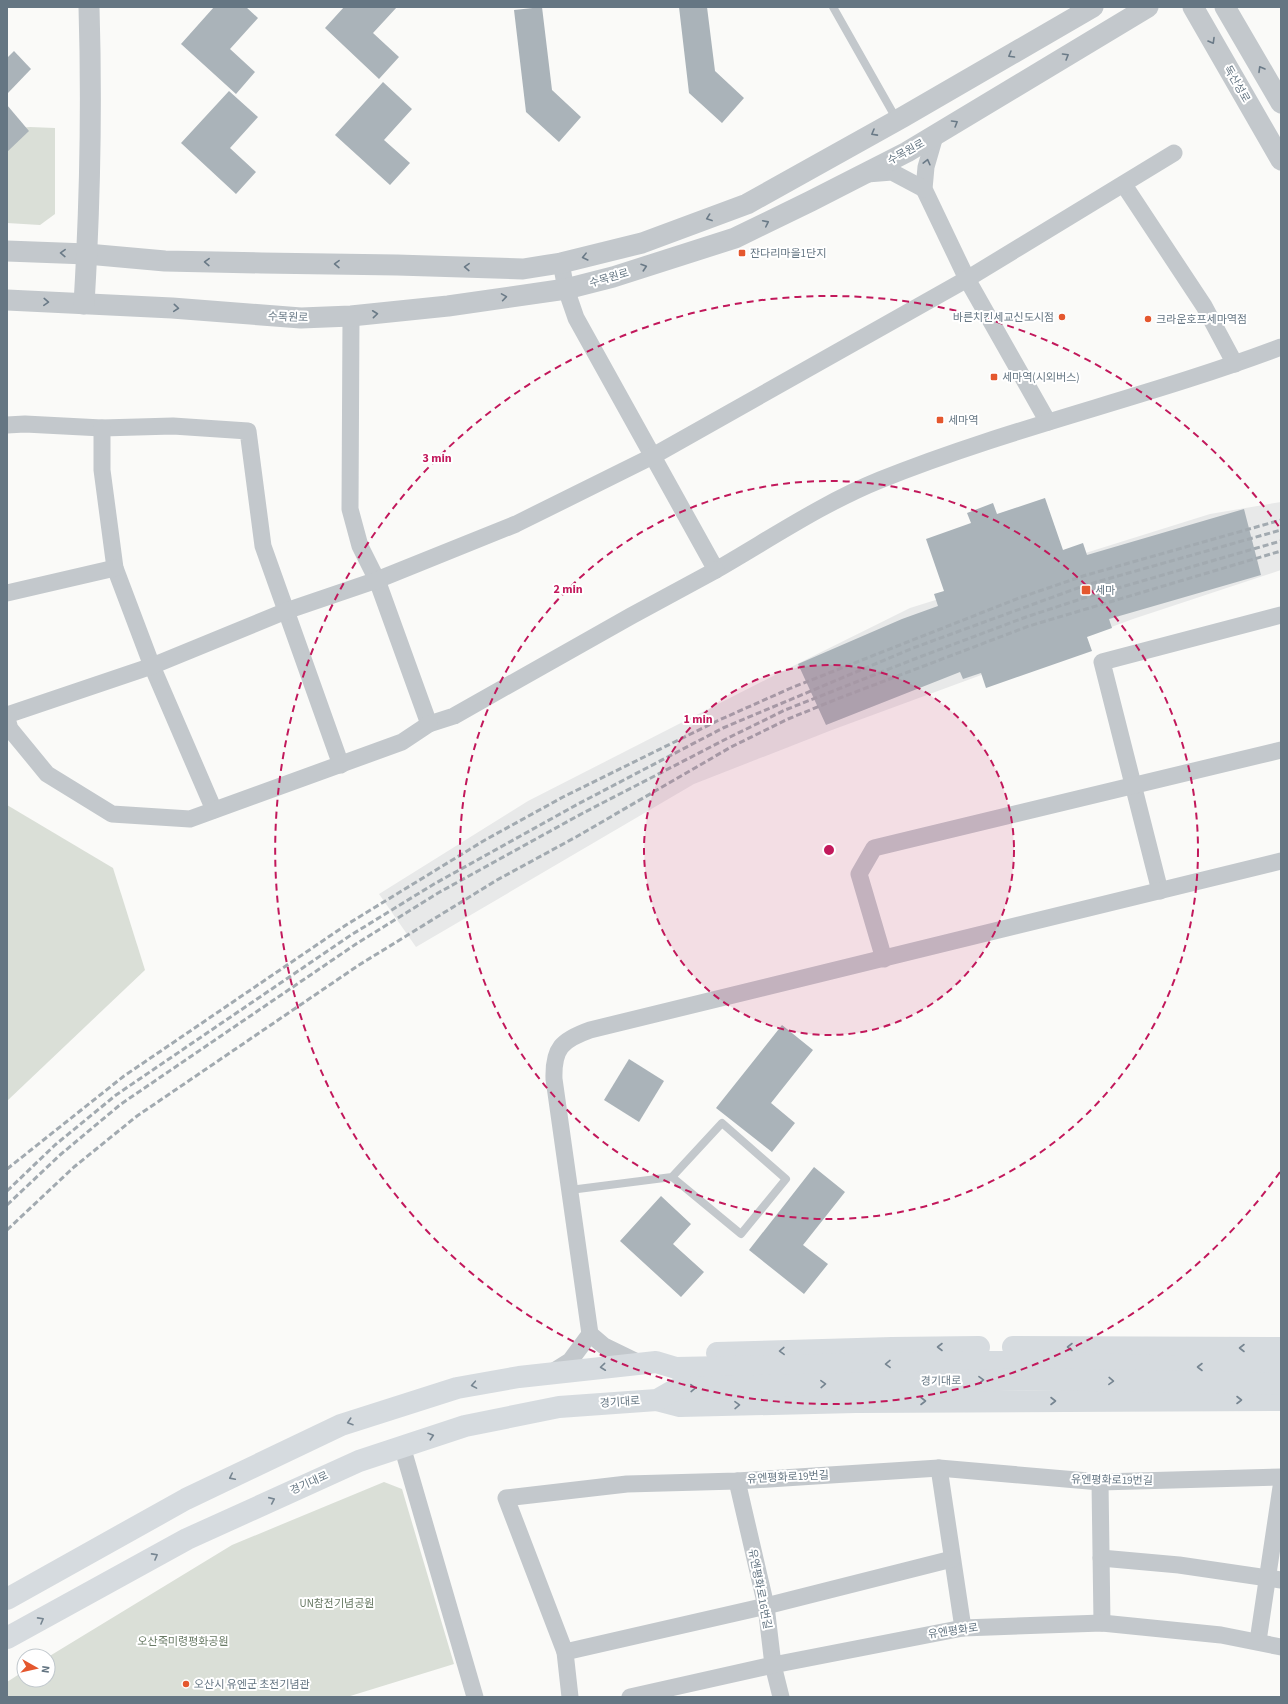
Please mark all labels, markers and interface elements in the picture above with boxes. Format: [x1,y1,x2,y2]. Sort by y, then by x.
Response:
one-way arrow [1208,37,1215,44]
one-way arrow [1008,50,1015,57]
one-way arrow [1062,53,1069,61]
street label: 독산성로 [1220,63,1254,105]
one-way arrow [1259,66,1266,73]
one-way arrow [951,121,958,128]
one-way arrow [871,129,878,136]
street label: 수목원로 [885,136,927,168]
one-way arrow [923,159,931,165]
one-way arrow [706,214,713,222]
one-way arrow [762,220,769,228]
place label: 잔다리마을1단지 [750,246,826,261]
marker: 잔다리마을1단지 [737,248,747,258]
one-way arrow [60,249,66,257]
one-way arrow [582,252,589,261]
one-way arrow [204,258,210,266]
one-way arrow [334,260,340,268]
one-way arrow [464,263,470,271]
one-way arrow [640,264,647,272]
street label: 수목원로 [587,265,631,291]
one-way arrow [501,293,507,302]
one-way arrow [43,297,49,306]
one-way arrow [173,304,179,313]
street label: 수목원로 [268,309,308,325]
one-way arrow [372,310,378,319]
place label: 바른치킨세교신도시점 [953,310,1054,325]
marker: 바른치킨세교신도시점 [1057,312,1067,322]
place label: 크라운호프세마역점 [1156,312,1247,327]
marker: 크라운호프세마역점 [1143,314,1153,324]
place label: 세마역(시외버스) [1002,370,1080,385]
marker: 세마역(시외버스) [989,372,999,382]
place label: 세마역 [948,413,978,428]
marker: 세마역 [935,415,945,425]
text: 3 min [422,450,452,467]
text: 2 min [553,581,583,598]
place label: 세마 [1095,583,1115,598]
marker: 세마 [1080,584,1092,596]
text: 1 min [683,711,713,728]
centre of rings [822,843,836,857]
one-way arrow [937,1343,943,1352]
one-way arrow [1067,1343,1073,1351]
one-way arrow [1239,1344,1245,1352]
one-way arrow [779,1347,785,1355]
one-way arrow [885,1360,891,1369]
one-way arrow [600,1363,606,1372]
one-way arrow [1197,1363,1203,1371]
street label: 경기대로 [921,1373,961,1389]
one-way arrow [978,1376,984,1384]
one-way arrow [1108,1377,1114,1385]
one-way arrow [471,1380,478,1388]
one-way arrow [820,1380,826,1388]
one-way arrow [690,1384,696,1392]
street label: 경기대로 [599,1393,641,1411]
one-way arrow [1236,1396,1242,1404]
one-way arrow [920,1397,926,1405]
one-way arrow [1050,1397,1056,1405]
one-way arrow [734,1400,740,1409]
one-way arrow [347,1417,354,1426]
one-way arrow [428,1433,435,1441]
street label: 유엔평화로19번길 [747,1467,829,1487]
street label: 경기대로 [287,1468,331,1498]
one-way arrow [229,1472,237,1480]
street label: 유엔평화로19번길 [1071,1472,1153,1488]
one-way arrow [267,1497,275,1505]
street label: 유엔평화로16번길 [745,1547,775,1631]
one-way arrow [151,1554,158,1561]
park label: UN참전기념공원 [300,1596,374,1611]
one-way arrow [37,1617,44,1624]
street label: 유엔평화로 [927,1620,979,1642]
park label: 오산죽미령평화공원 [137,1634,229,1649]
north arrow [16,1648,56,1688]
text: N [37,1665,53,1674]
place label: 오산시 유엔군 초전기념관 [194,1677,310,1692]
marker: 오산시 유엔군 초전기념관 [181,1679,191,1689]

